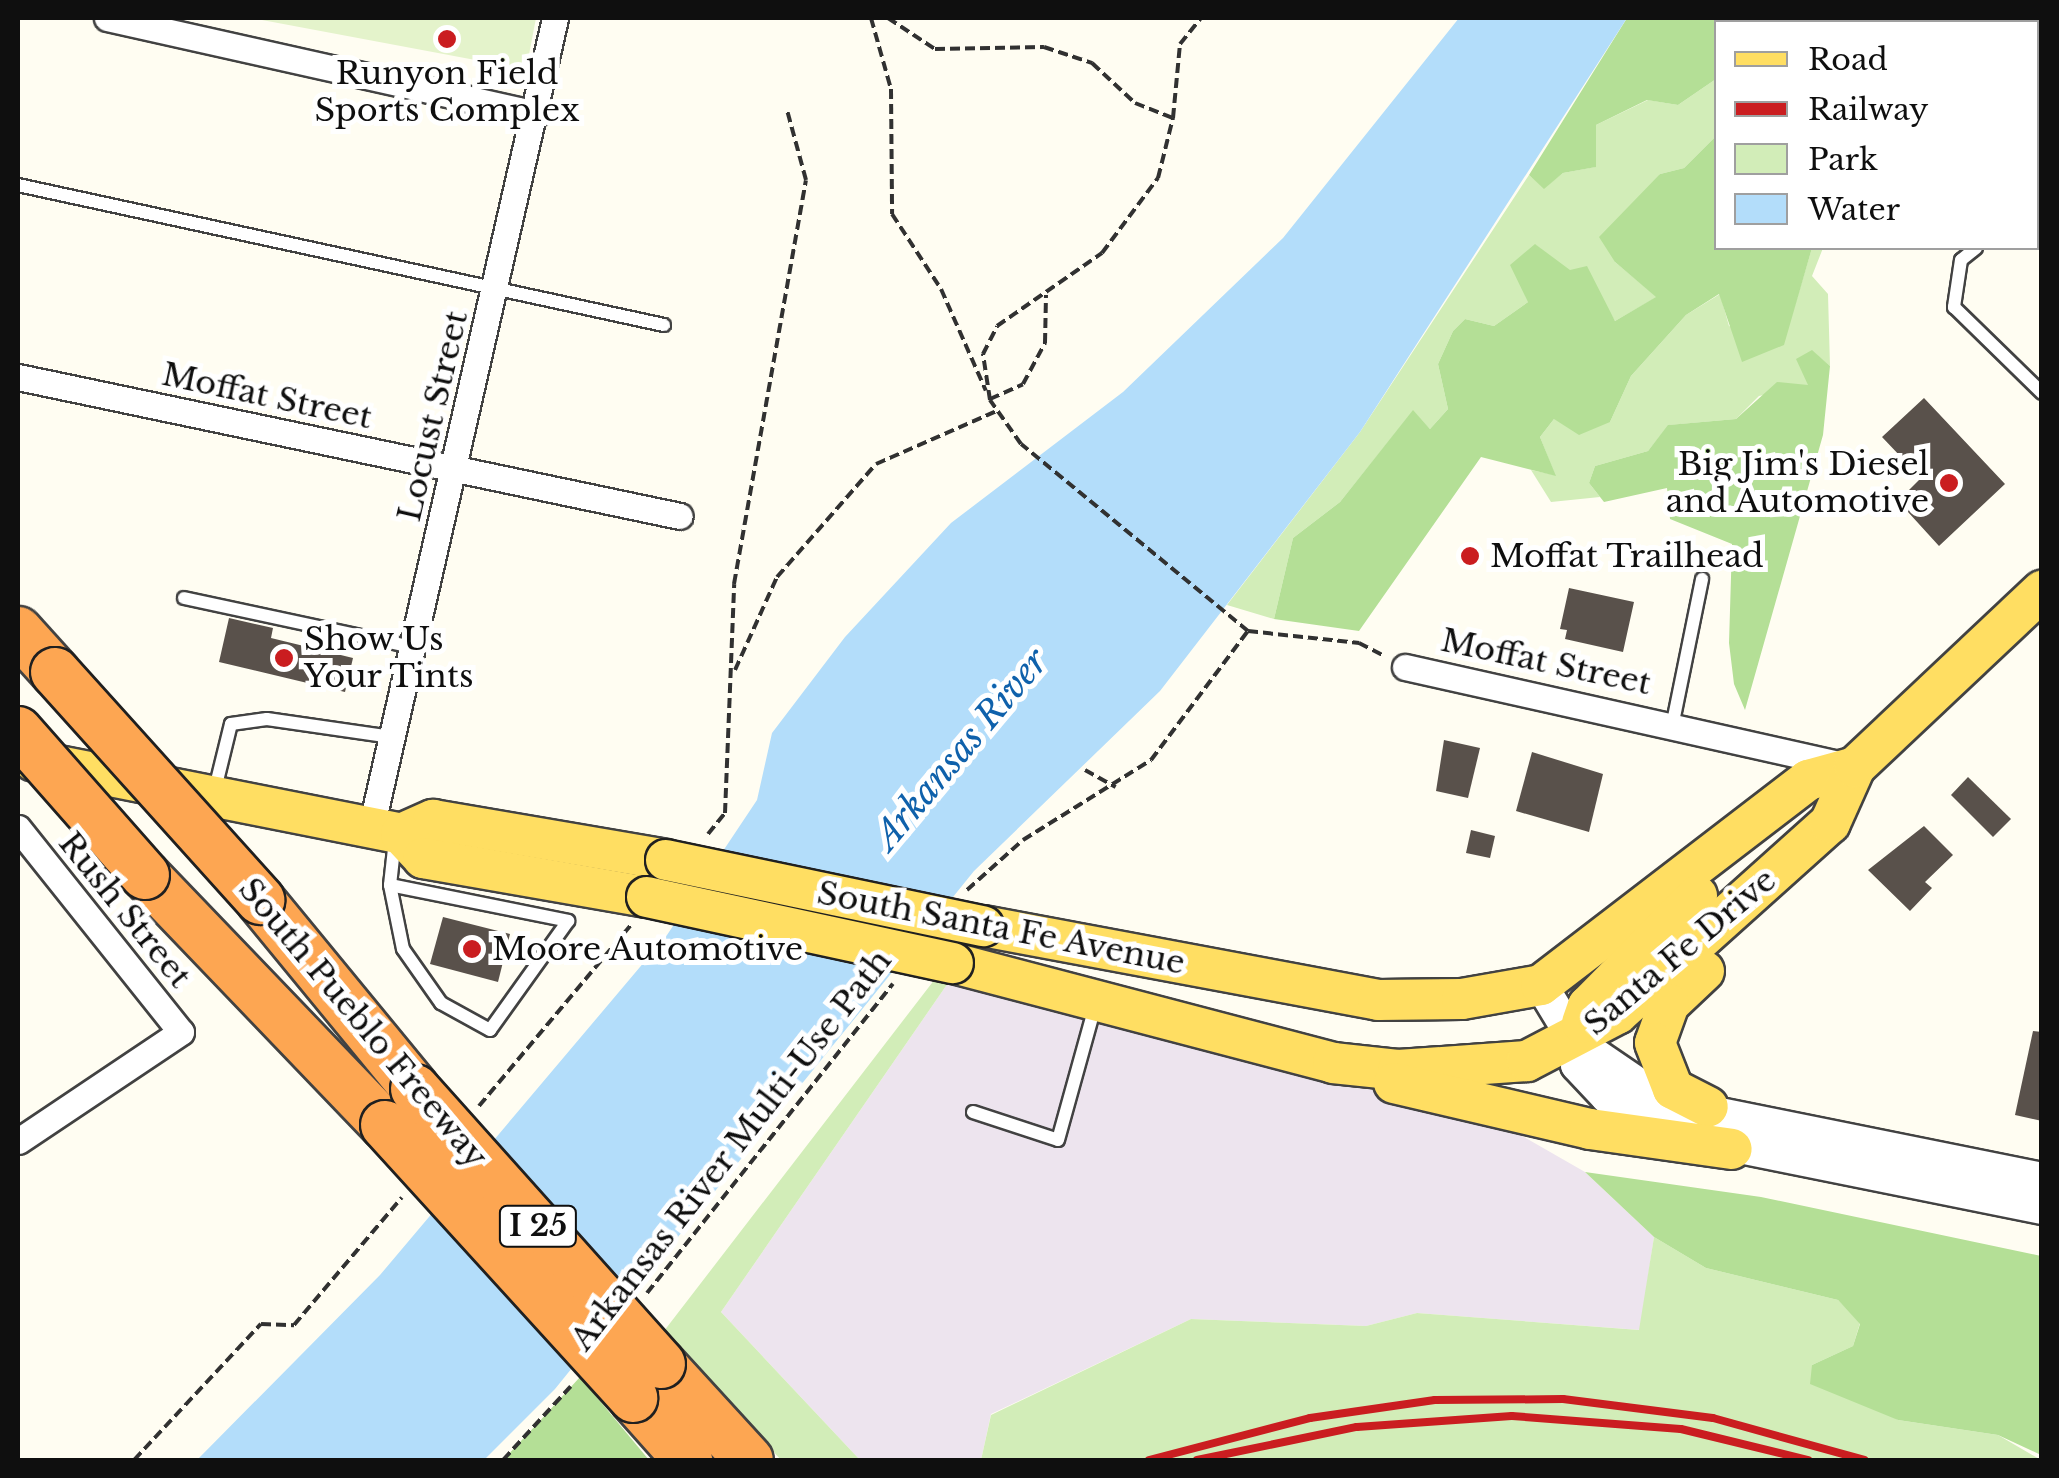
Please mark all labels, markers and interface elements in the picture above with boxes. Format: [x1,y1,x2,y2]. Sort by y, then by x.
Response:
legend [1714,20,2039,250]
marker: Runyon Field Sports Complex [436,28,458,50]
text: Road [1808,41,1888,78]
place label: Runyon Field Sports Complex [315,55,579,130]
text: Railway [1808,91,1928,128]
text: Park [1808,141,1878,178]
text: Water [1808,191,1900,228]
street label: Locust Street [390,307,476,525]
street label: Moffat Street [159,355,375,437]
place label: Big Jim's Diesel and Automotive [1664,446,1929,521]
marker: Big Jim's Diesel and Automotive [1938,472,1960,494]
place label: Moffat Trailhead [1490,537,1765,575]
marker: Moffat Trailhead [1459,545,1481,567]
place label: Show Us Your Tints [304,621,475,696]
street label: Moffat Street [1438,621,1654,703]
water label: Arkansas River [865,641,1057,857]
marker: Show Us Your Tints [273,647,295,669]
street label: Rush Street [51,825,199,995]
street label: Santa Fe Drive [1576,861,1784,1043]
street label: South Pueblo Freeway [231,870,495,1176]
street label: South Santa Fe Avenue [813,873,1189,983]
place label: Moore Automotive [492,930,804,968]
marker: Moore Automotive [461,938,483,960]
street label: Arkansas River Multi-Use Path [562,942,900,1358]
road number: I 25 [498,1201,578,1251]

